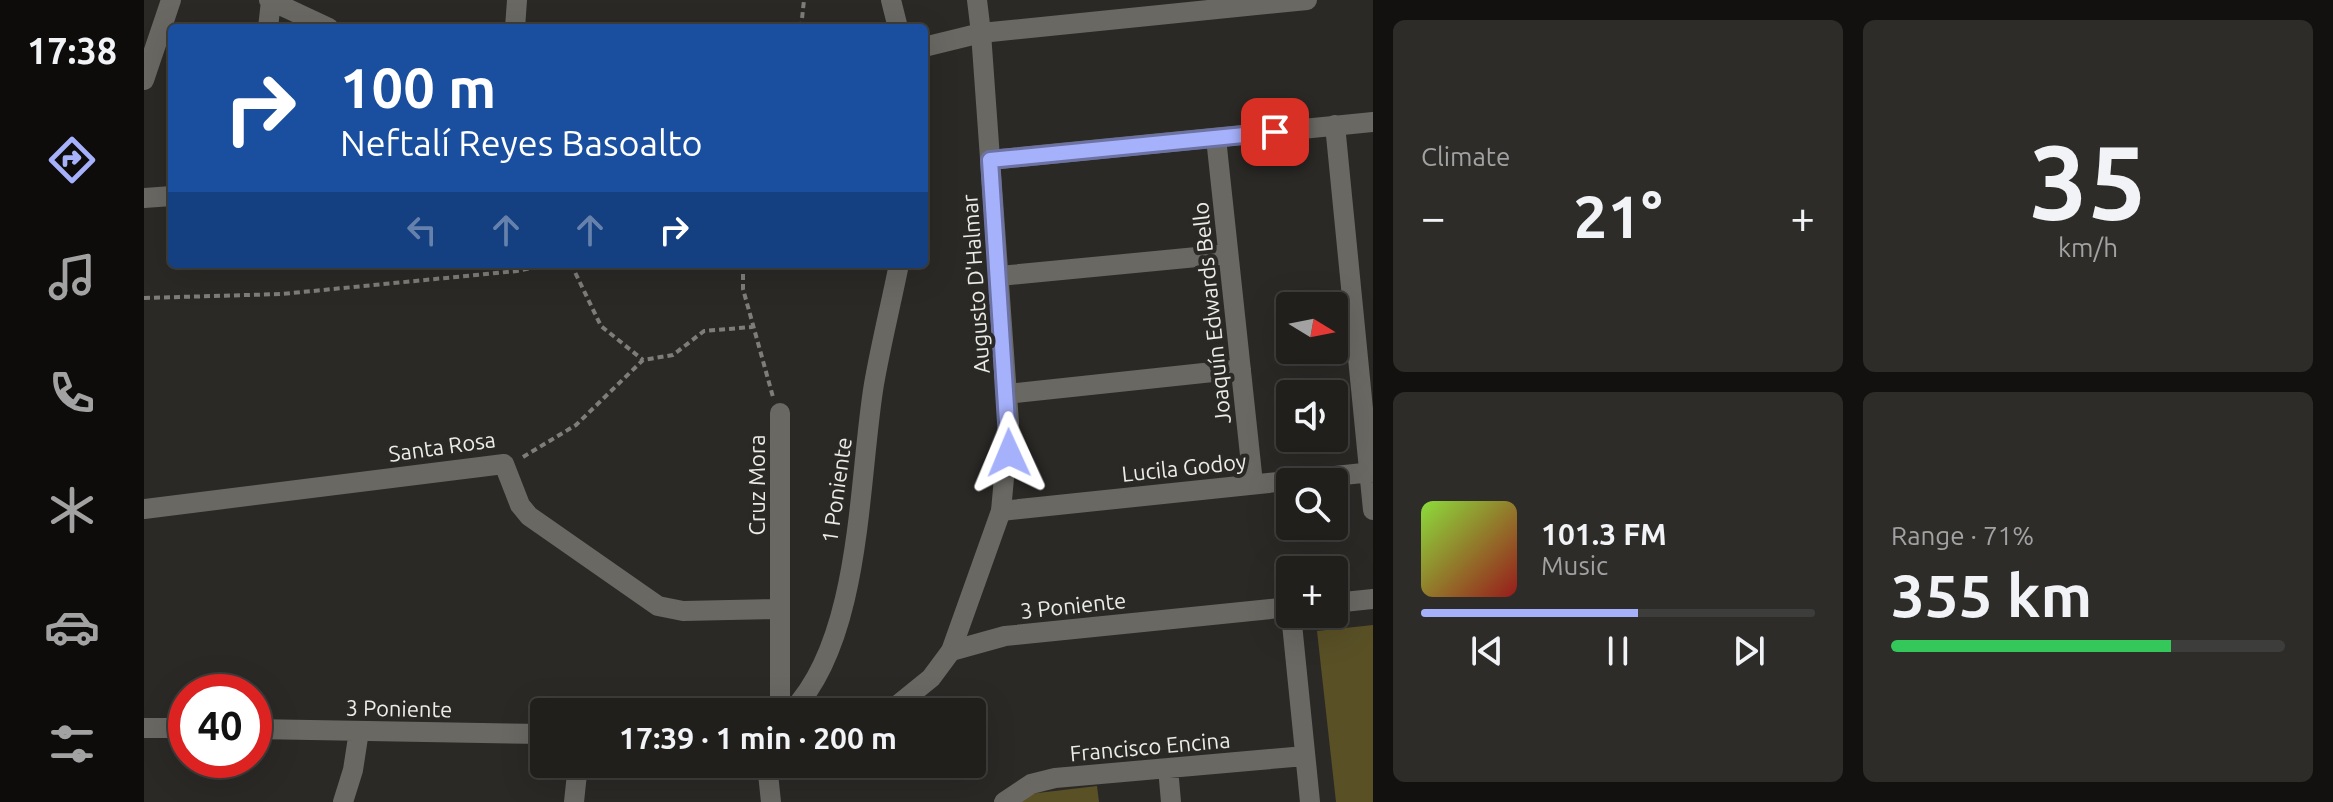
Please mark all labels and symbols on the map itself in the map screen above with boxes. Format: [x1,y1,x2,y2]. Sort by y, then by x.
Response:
pin [1241,98,1309,166]
street label: Augusto D'Halmar [956,193,994,375]
street label: Joaquín Edwards Bello [1187,201,1235,425]
north arrow [1276,292,1348,364]
position arrow [967,411,1051,495]
street label: Santa Rosa [387,426,497,466]
street label: Cruz Mora [744,434,769,536]
street label: 1 Poniente [816,435,856,545]
street label: Lucila Godoy [1120,448,1248,486]
street label: 3 Poniente [1019,587,1127,623]
speed limit sign: 40 [168,674,272,778]
street label: 3 Poniente [345,695,453,721]
street label: Francisco Encina [1069,727,1231,765]

